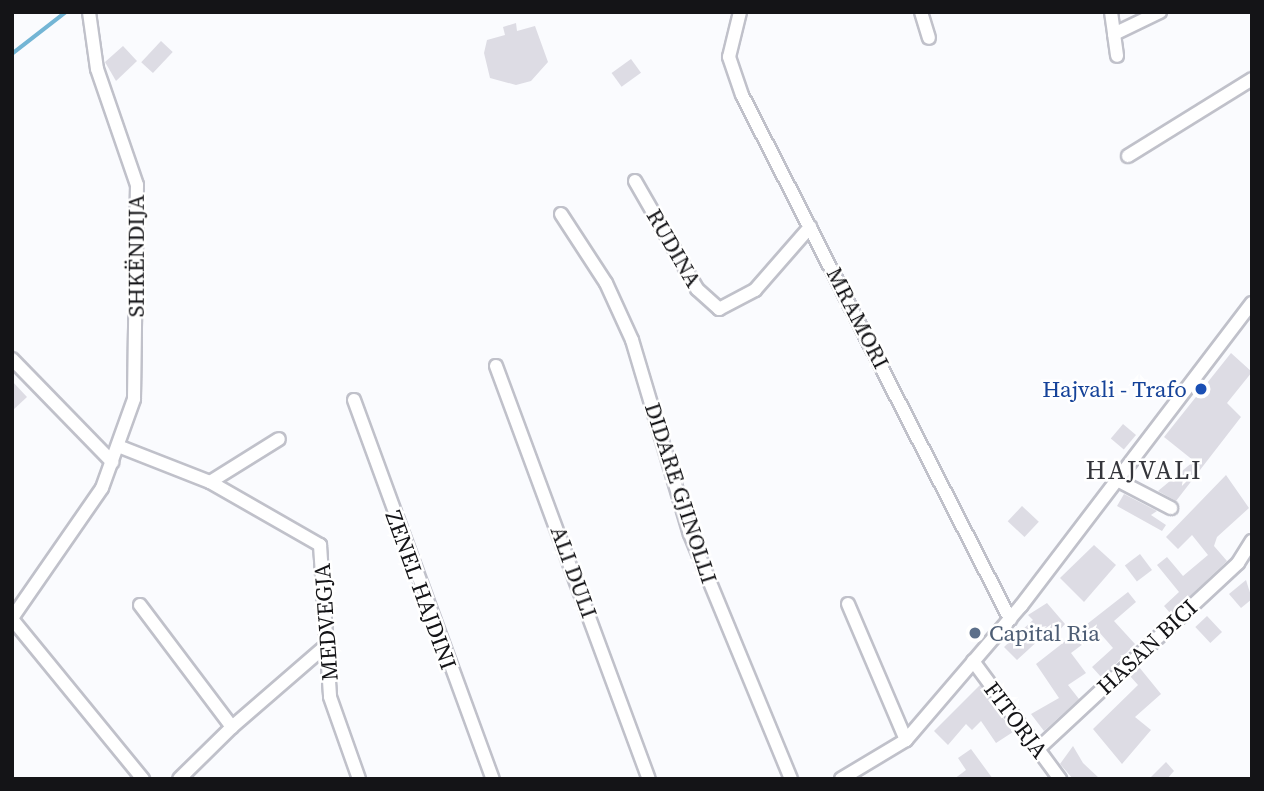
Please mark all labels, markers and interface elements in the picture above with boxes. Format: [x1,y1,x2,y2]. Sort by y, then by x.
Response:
street label: SHKËNDIJA [122,195,150,317]
street label: RUDINA [641,204,707,292]
street label: MRAMORI [821,263,895,373]
place label: Hajvali - Trafo [1042,375,1187,403]
marker: Hajvali - Trafo [1193,381,1209,397]
street label: DIDARE GJINOLLI [639,399,723,587]
district label: HAJVALI [1086,455,1202,487]
street label: ZENEL HAJDINI [379,507,463,673]
street label: ALI DULI [545,522,603,622]
street label: MEDVEGJA [308,562,344,682]
street label: HASAN BICI [1091,594,1203,700]
place label: Capital Ria [989,619,1100,647]
marker: Capital Ria [967,625,983,641]
street label: FITORJA [978,676,1054,764]

